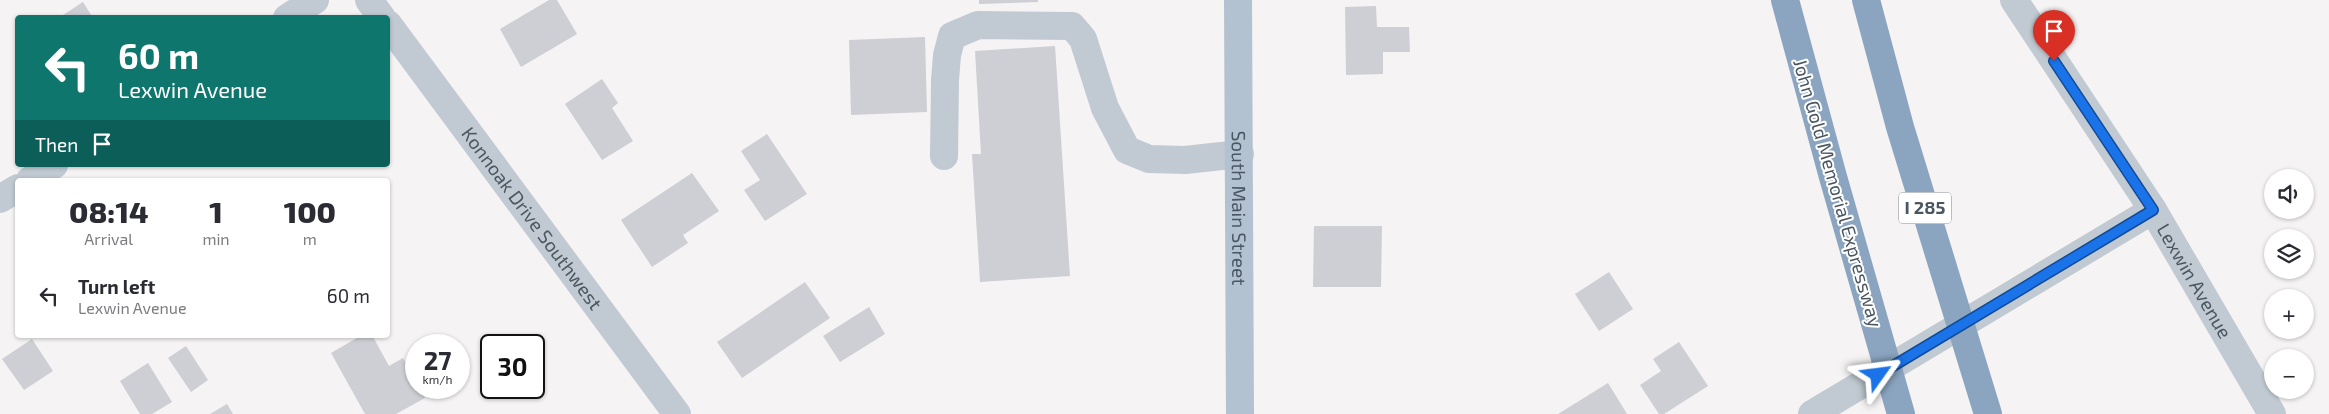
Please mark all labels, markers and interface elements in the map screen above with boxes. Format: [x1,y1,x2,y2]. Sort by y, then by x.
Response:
pin [2033,10,2075,61]
icon: arrive [2040,17,2068,45]
text: 60 m [118,34,199,76]
icon: left [35,35,100,100]
street label: John Gold Memorial Expressway [1789,56,1888,330]
text: Lexwin Avenue [118,76,267,102]
street label: Konnoak Drive Southwest [457,122,608,314]
icon: arrive [88,130,116,158]
street label: South Main Street [1228,131,1251,285]
text: Then [35,133,78,156]
map controls [2264,169,2314,399]
button: sound [2264,169,2314,219]
road number: I 285 [1899,192,1951,224]
text: 08:14 [69,193,148,229]
text: 1 [209,193,223,229]
text: 100 [284,193,336,229]
street label: Lexwin Avenue [2152,219,2237,342]
text: Arrival [84,229,133,248]
text: min [202,229,230,248]
text: m [303,229,317,248]
button: layers [2264,229,2314,279]
text: Turn left [78,275,155,298]
icon: left [35,282,63,310]
text: 60 m [327,284,370,307]
button: + [2264,289,2314,339]
text: Lexwin Avenue [78,298,186,317]
speed limit sign: 30 [480,334,545,399]
text: 27 [424,345,451,375]
position arrow [1851,348,1903,400]
button: − [2264,349,2314,399]
text: km/h [423,372,452,386]

